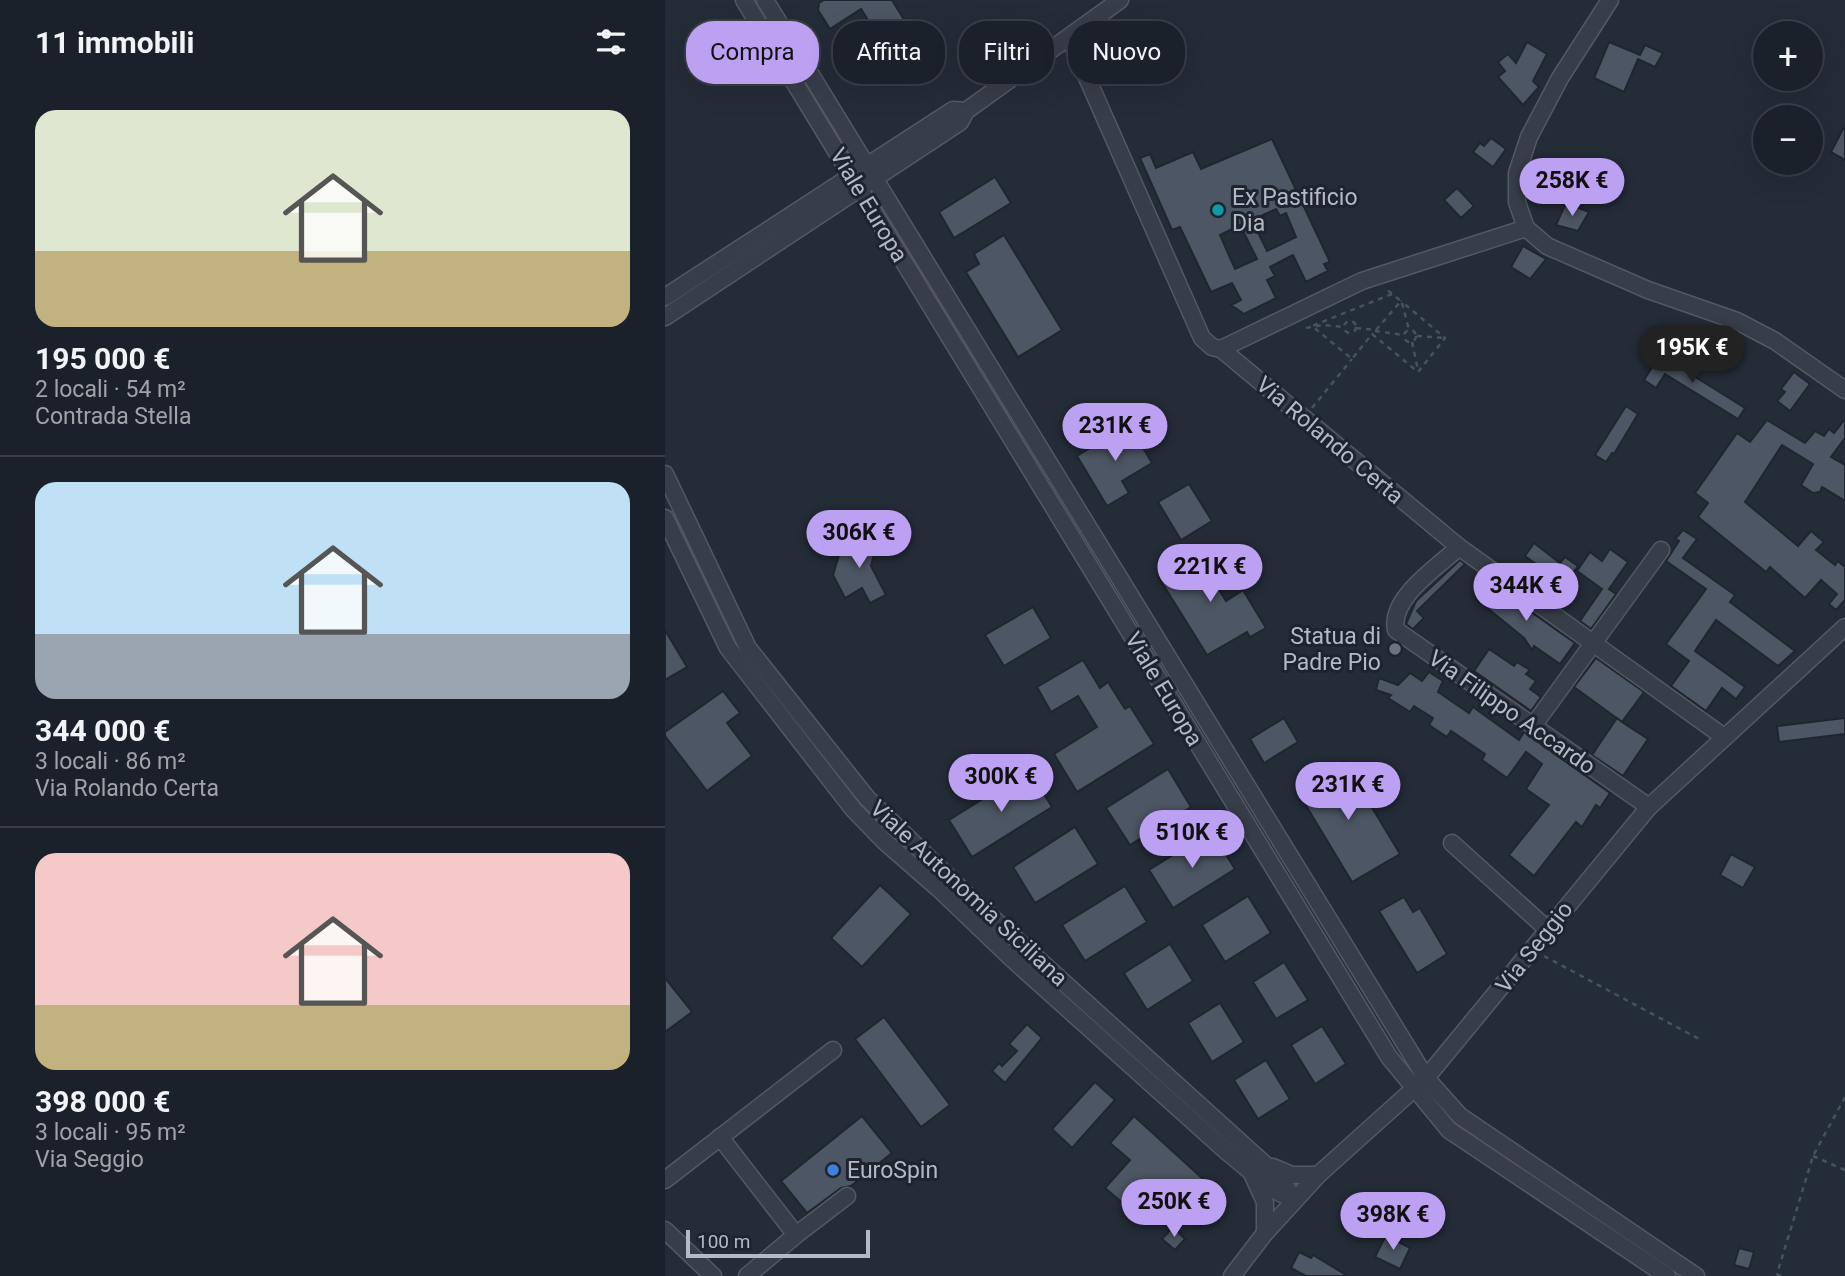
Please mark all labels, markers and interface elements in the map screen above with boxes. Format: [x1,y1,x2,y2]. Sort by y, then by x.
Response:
chip: Compra [686,21,819,84]
chip: Affitta [833,21,945,84]
chip: Filtri [959,21,1054,84]
chip: Nuovo [1068,21,1185,84]
map controls [1753,21,1823,175]
button: + [1753,21,1823,91]
icon: filters [592,23,630,61]
text: 11 immobili [35,25,194,60]
button: − [1753,105,1823,175]
street label: Viale Europa [824,143,913,267]
icon: home [270,155,396,281]
pin: 258K € [1515,158,1629,218]
text: 258K € [1535,167,1609,194]
place label: Ex Pastificio Dia [1232,184,1358,237]
marker: Ex Pastificio Dia [1210,202,1226,218]
pin: 195K € [1635,326,1749,385]
text: 195K € [1655,334,1729,361]
text: 195 000 € [35,341,170,376]
street label: Via Rolando Certa [1251,371,1409,510]
text: 2 locali · 54 m² [35,376,186,403]
text: Contrada Stella [35,403,191,430]
pin: 231K € [1058,404,1172,463]
text: 231K € [1078,412,1152,439]
pin: 306K € [802,510,916,570]
text: 306K € [822,519,896,546]
icon: home [270,527,396,653]
pin: 221K € [1153,544,1267,604]
text: 221K € [1173,553,1247,580]
pin: 344K € [1469,564,1583,623]
text: 344K € [1489,572,1563,599]
place label: Statua di Padre Pio [1282,623,1381,676]
street label: Viale Europa [1119,627,1208,751]
marker: Statua di Padre Pio [1387,641,1403,657]
street label: Via Filippo Accardo [1423,645,1600,780]
text: 344 000 € [35,713,170,748]
text: 3 locali · 86 m² [35,748,186,775]
pin: 300K € [944,754,1058,814]
pin: 231K € [1291,762,1405,822]
text: 300K € [964,763,1038,790]
text: 231K € [1311,771,1385,798]
text: Via Rolando Certa [35,775,219,802]
street label: Viale Autonomia Siciliana [864,795,1073,992]
pin: 510K € [1135,810,1249,870]
text: 510K € [1155,819,1229,846]
street label: Via Seggio [1490,896,1579,999]
icon: home [270,898,396,1024]
text: 398 000 € [35,1084,170,1119]
text: 3 locali · 95 m² [35,1119,186,1146]
text: Via Seggio [35,1146,144,1173]
place label: EuroSpin [847,1157,938,1184]
marker: EuroSpin [825,1162,841,1178]
pin: 250K € [1117,1180,1231,1239]
text: 250K € [1137,1188,1211,1215]
pin: 398K € [1336,1192,1450,1252]
text: 398K € [1356,1201,1430,1228]
scale bar [686,1227,870,1259]
text: 100 m [697,1230,750,1253]

